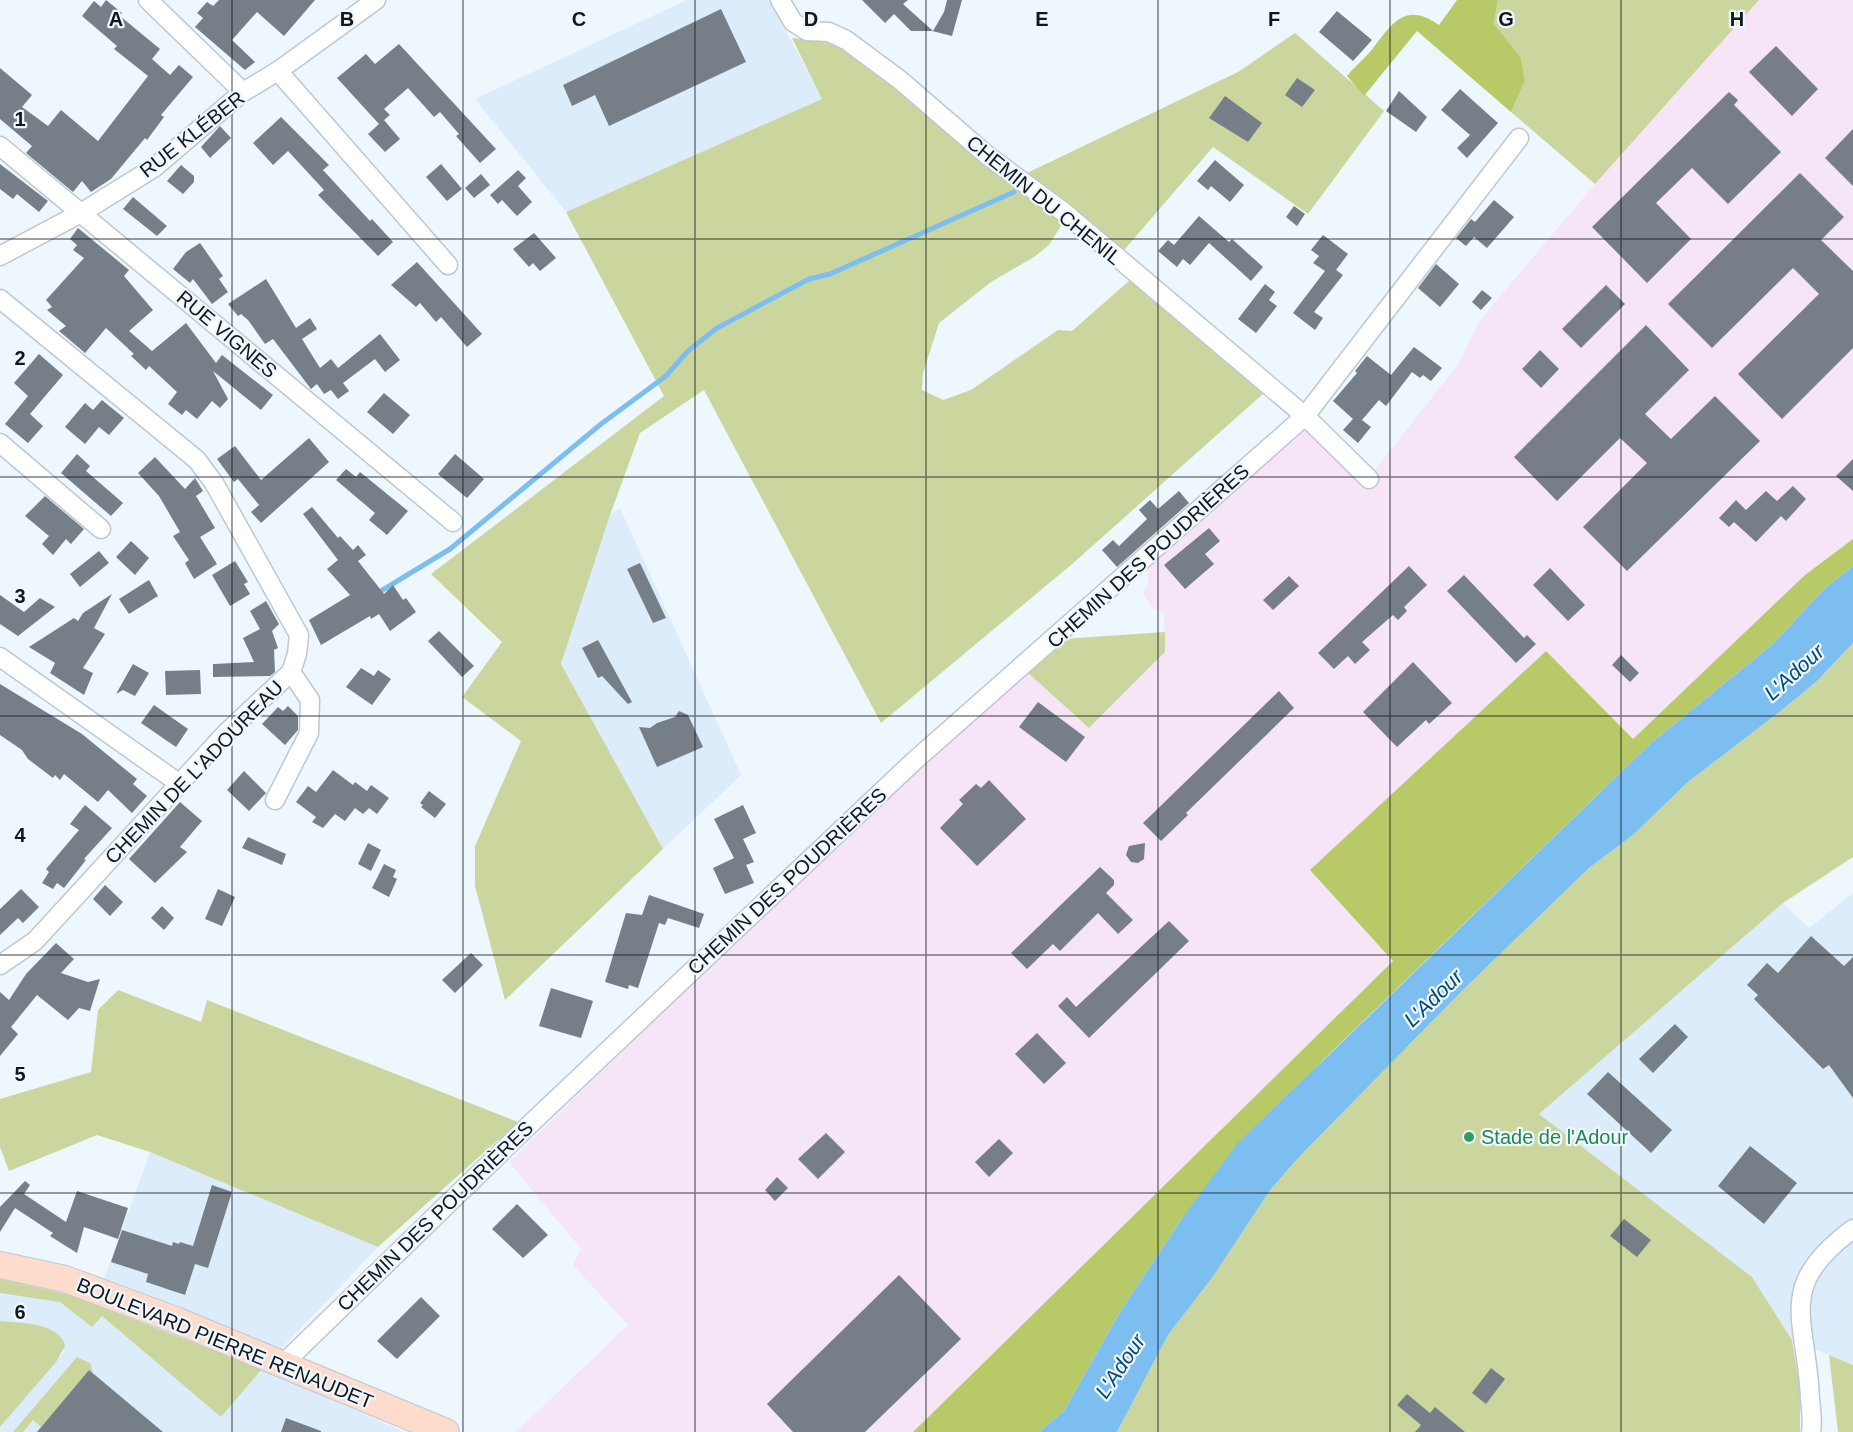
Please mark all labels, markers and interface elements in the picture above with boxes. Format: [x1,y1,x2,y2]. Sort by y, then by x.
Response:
text: A [109,8,123,30]
text: B [340,8,354,30]
text: C [572,8,586,30]
text: D [804,8,818,30]
text: E [1035,8,1049,30]
text: F [1268,8,1280,30]
text: G [1498,8,1514,30]
text: H [1730,8,1744,30]
street label: RUE KLÉBER [135,86,249,182]
text: 1 [14,108,26,130]
street label: CHEMIN DU CHENIL [962,131,1126,269]
street label: RUE VIGNES [173,286,281,382]
text: 2 [14,347,26,369]
street label: CHEMIN DES POUDRIÈRES [1043,460,1253,652]
text: 3 [14,585,26,607]
water label: L'Adour [1760,639,1829,705]
street label: CHEMIN DE L'ADOUREAU [101,676,287,868]
street label: CHEMIN DES POUDRIÈRES [683,783,891,979]
text: 4 [14,824,26,846]
water label: L'Adour [1399,964,1468,1031]
text: 5 [14,1063,26,1085]
street label: CHEMIN DES POUDRIÈRES [333,1117,537,1315]
place label: Stade de l'Adour [1481,1126,1629,1148]
marker: Stade de l'Adour [1462,1130,1476,1144]
street label: BOULEVARD PIERRE RENAUDET [74,1273,376,1413]
text: 6 [14,1301,26,1323]
water label: L'Adour [1090,1329,1150,1402]

